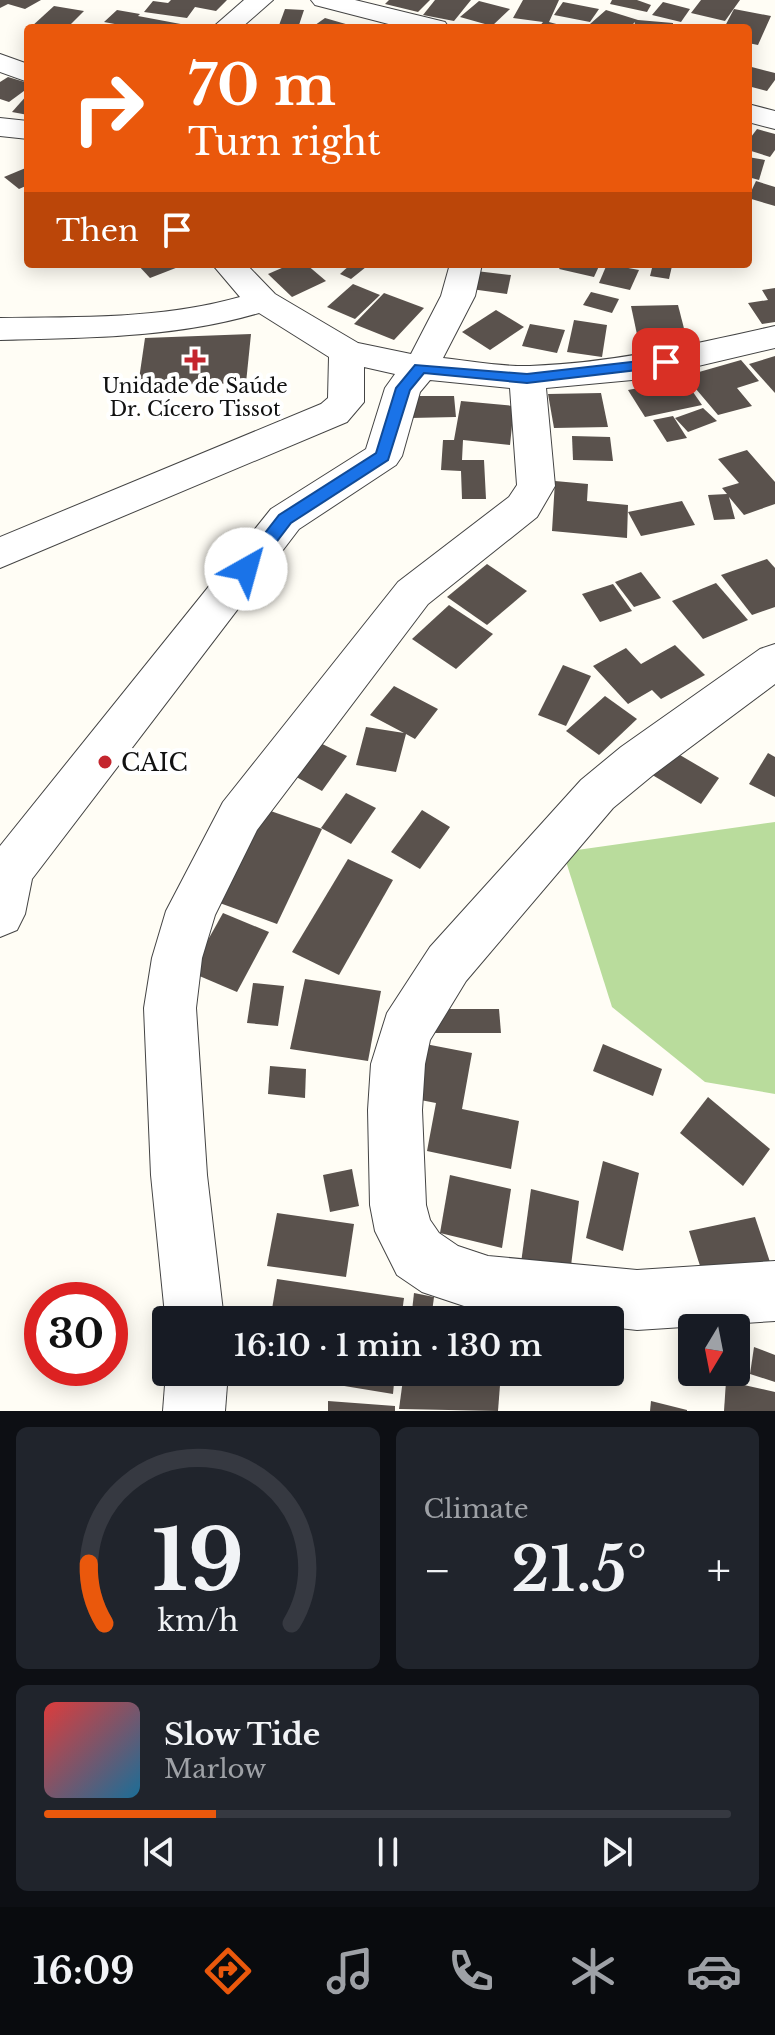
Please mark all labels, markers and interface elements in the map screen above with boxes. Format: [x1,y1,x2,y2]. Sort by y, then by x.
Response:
text: 70 m [188,51,336,120]
icon: right [56,56,160,160]
text: Turn right [188,120,381,165]
icon: arrive [155,208,199,252]
text: Then [56,212,139,249]
pin [632,328,700,396]
icon: arrive [644,340,688,384]
marker: Unidade de Saúde Dr. Cícero Tissot [184,349,206,371]
place label: Unidade de Saúde Dr. Cícero Tissot [102,374,288,421]
position arrow [204,527,288,611]
place label: CAIC [121,748,188,777]
marker: CAIC [96,753,114,771]
speed limit sign: 30 [24,1282,128,1386]
north arrow [678,1314,750,1386]
map controls [678,1314,750,1386]
text: 16:10 · 1 min · 130 m [234,1327,542,1364]
text: Climate [424,1493,529,1525]
text: 19 [152,1509,244,1612]
text: 21.5° [511,1533,647,1607]
text: − [424,1543,451,1598]
text: + [707,1543,731,1598]
text: km/h [157,1603,238,1639]
text: Slow Tide [164,1716,320,1753]
text: Marlow [164,1753,266,1785]
icon: previous [137,1830,181,1874]
icon: pause [366,1830,410,1874]
icon: next [595,1830,639,1874]
icon: directions [200,1943,256,1999]
icon: music [322,1943,378,1999]
icon: phone [443,1943,499,1999]
icon: climate [565,1943,621,1999]
icon: car [686,1943,742,1999]
text: 16:09 [33,1949,134,1994]

